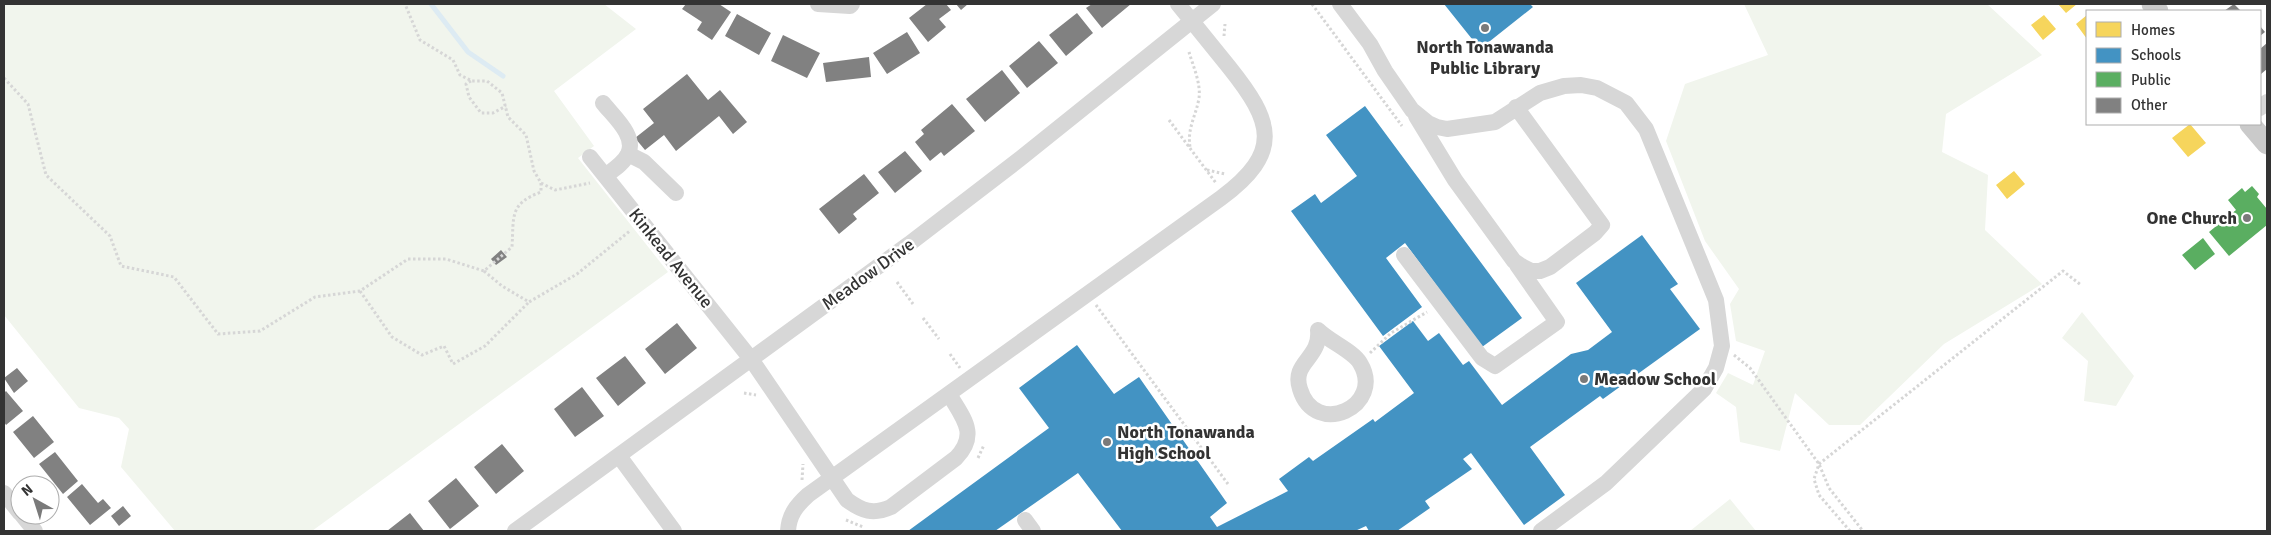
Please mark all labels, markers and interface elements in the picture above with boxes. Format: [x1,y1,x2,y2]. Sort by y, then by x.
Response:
legend [2086,10,2261,125]
text: Homes [2131,21,2175,39]
marker: North Tonawanda Public Library [1479,22,1491,34]
place label: North Tonawanda Public Library [1416,36,1554,79]
text: Schools [2131,46,2182,64]
text: Public [2131,71,2171,89]
text: Other [2131,96,2168,114]
street label: Kinkead Avenue [624,204,718,312]
place label: One Church [2146,207,2237,229]
marker: One Church [2241,212,2253,224]
street label: Meadow Drive [818,233,918,315]
place label: Meadow School [1594,368,1717,390]
marker: Meadow School [1578,373,1590,385]
place label: North Tonawanda High School [1117,421,1255,464]
marker: North Tonawanda High School [1101,436,1113,448]
north arrow [10,475,60,525]
text: N [18,481,36,500]

